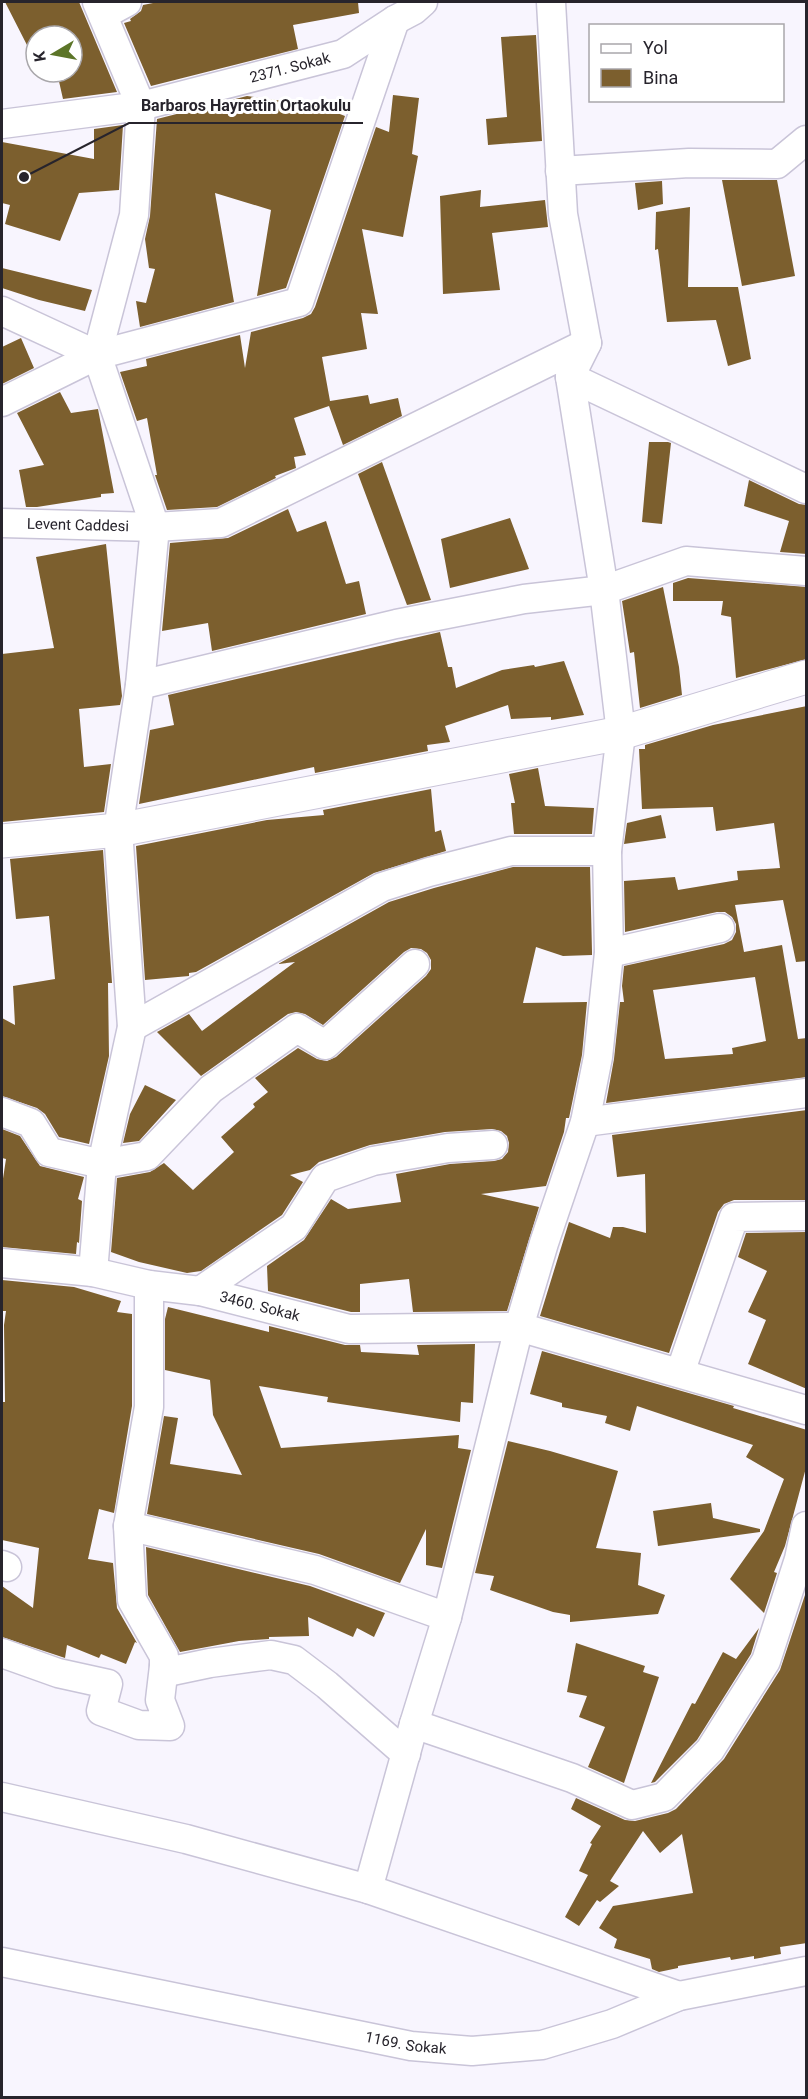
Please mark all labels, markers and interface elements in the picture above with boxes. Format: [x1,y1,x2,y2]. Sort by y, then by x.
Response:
north arrow [24,24,84,84]
legend [589,24,784,102]
text: Yol [643,37,668,58]
text: K [29,49,50,63]
street label: 2371. Sokak [248,49,332,87]
text: Bina [643,67,678,88]
callout: Barbaros Hayrettin Ortaokulu [129,89,363,123]
text: Barbaros Hayrettin Ortaokulu [141,96,351,115]
street label: Levent Caddesi [27,515,129,535]
street label: 3460. Sokak [218,1287,302,1325]
street label: 1169. Sokak [363,2028,448,2058]

